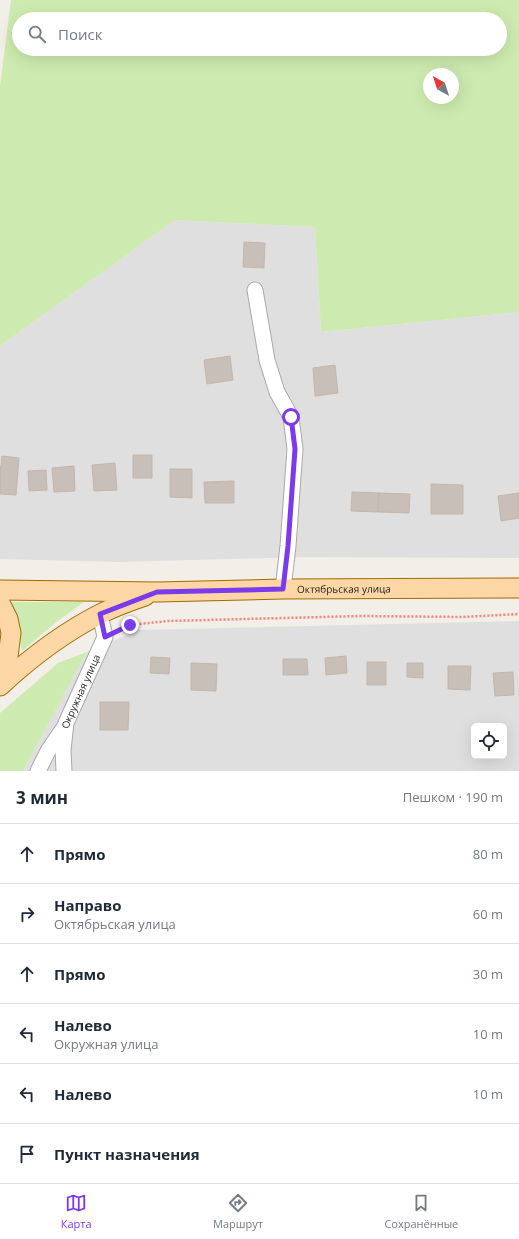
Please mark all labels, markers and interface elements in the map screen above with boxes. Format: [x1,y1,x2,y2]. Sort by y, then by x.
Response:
search box [12,12,507,56]
icon: search [26,23,48,45]
text: Поиск [58,24,102,44]
north arrow [423,68,459,104]
route start [282,408,300,426]
street label: Октябрьская улица [297,582,391,596]
route end [121,616,139,634]
street label: Окружная улица [58,652,103,729]
map controls [471,723,507,759]
button: locate [471,723,507,759]
text: 3 мин [16,786,68,809]
text: Пешком · 190 m [403,788,503,806]
icon: ahead [16,843,38,865]
text: Прямо [54,844,106,864]
text: 80 m [473,845,503,863]
text: Направо [54,895,122,915]
icon: right [16,903,38,925]
text: 60 m [473,905,503,923]
text: Октябрьская улица [54,915,176,933]
icon: ahead [16,963,38,985]
text: Прямо [54,964,106,984]
text: 30 m [473,965,503,983]
text: Налево [54,1015,112,1035]
icon: left [16,1023,38,1045]
text: 10 m [473,1025,503,1043]
text: Окружная улица [54,1035,158,1053]
icon: left [16,1083,38,1105]
text: Налево [54,1084,112,1104]
text: 10 m [473,1085,503,1103]
icon: arrive [16,1143,38,1165]
text: Пункт назначения [54,1144,200,1164]
tab: Карта [61,1192,92,1231]
tab: Маршрут [213,1192,263,1231]
tab: Сохранённые [384,1192,458,1231]

